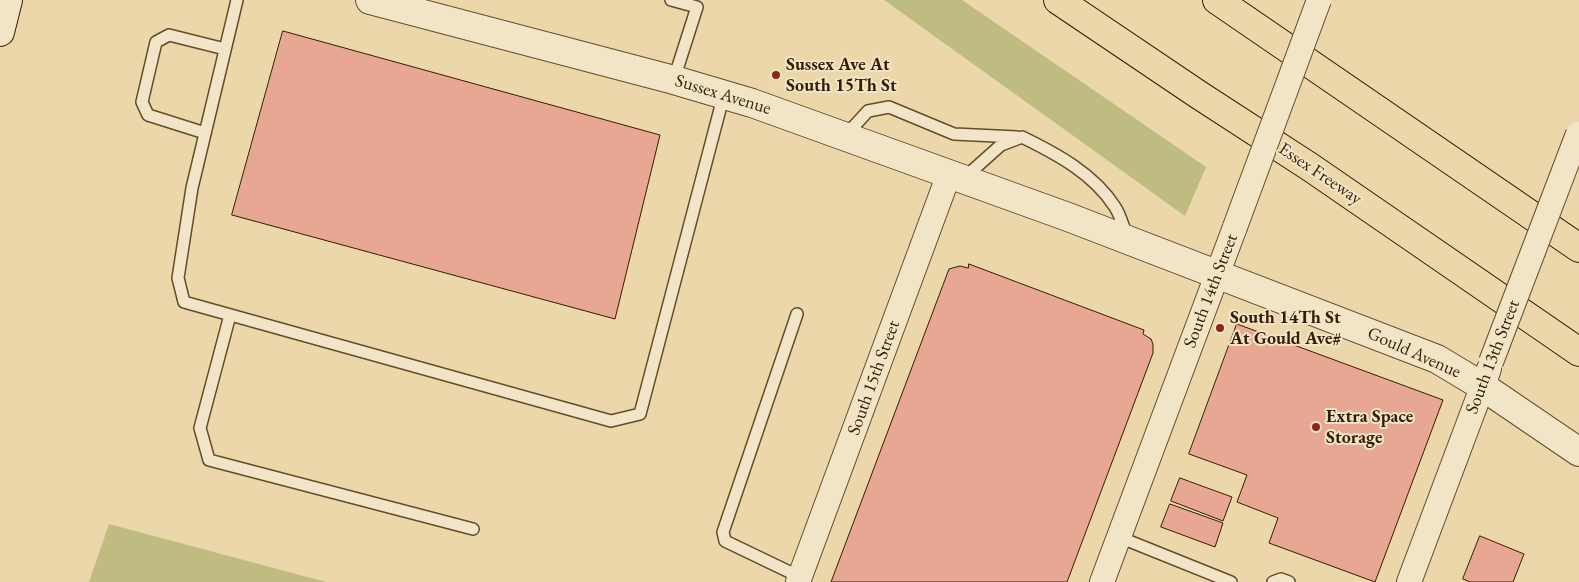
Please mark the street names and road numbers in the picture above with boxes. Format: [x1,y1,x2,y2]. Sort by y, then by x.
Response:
street label: Sussex Avenue [672,70,774,120]
street label: Essex Freeway [1274,138,1366,210]
street label: South 14th Street [1179,231,1243,351]
street label: South 13th Street [1461,297,1525,417]
street label: South 15th Street [843,318,905,438]
street label: Gould Avenue [1364,323,1464,383]

